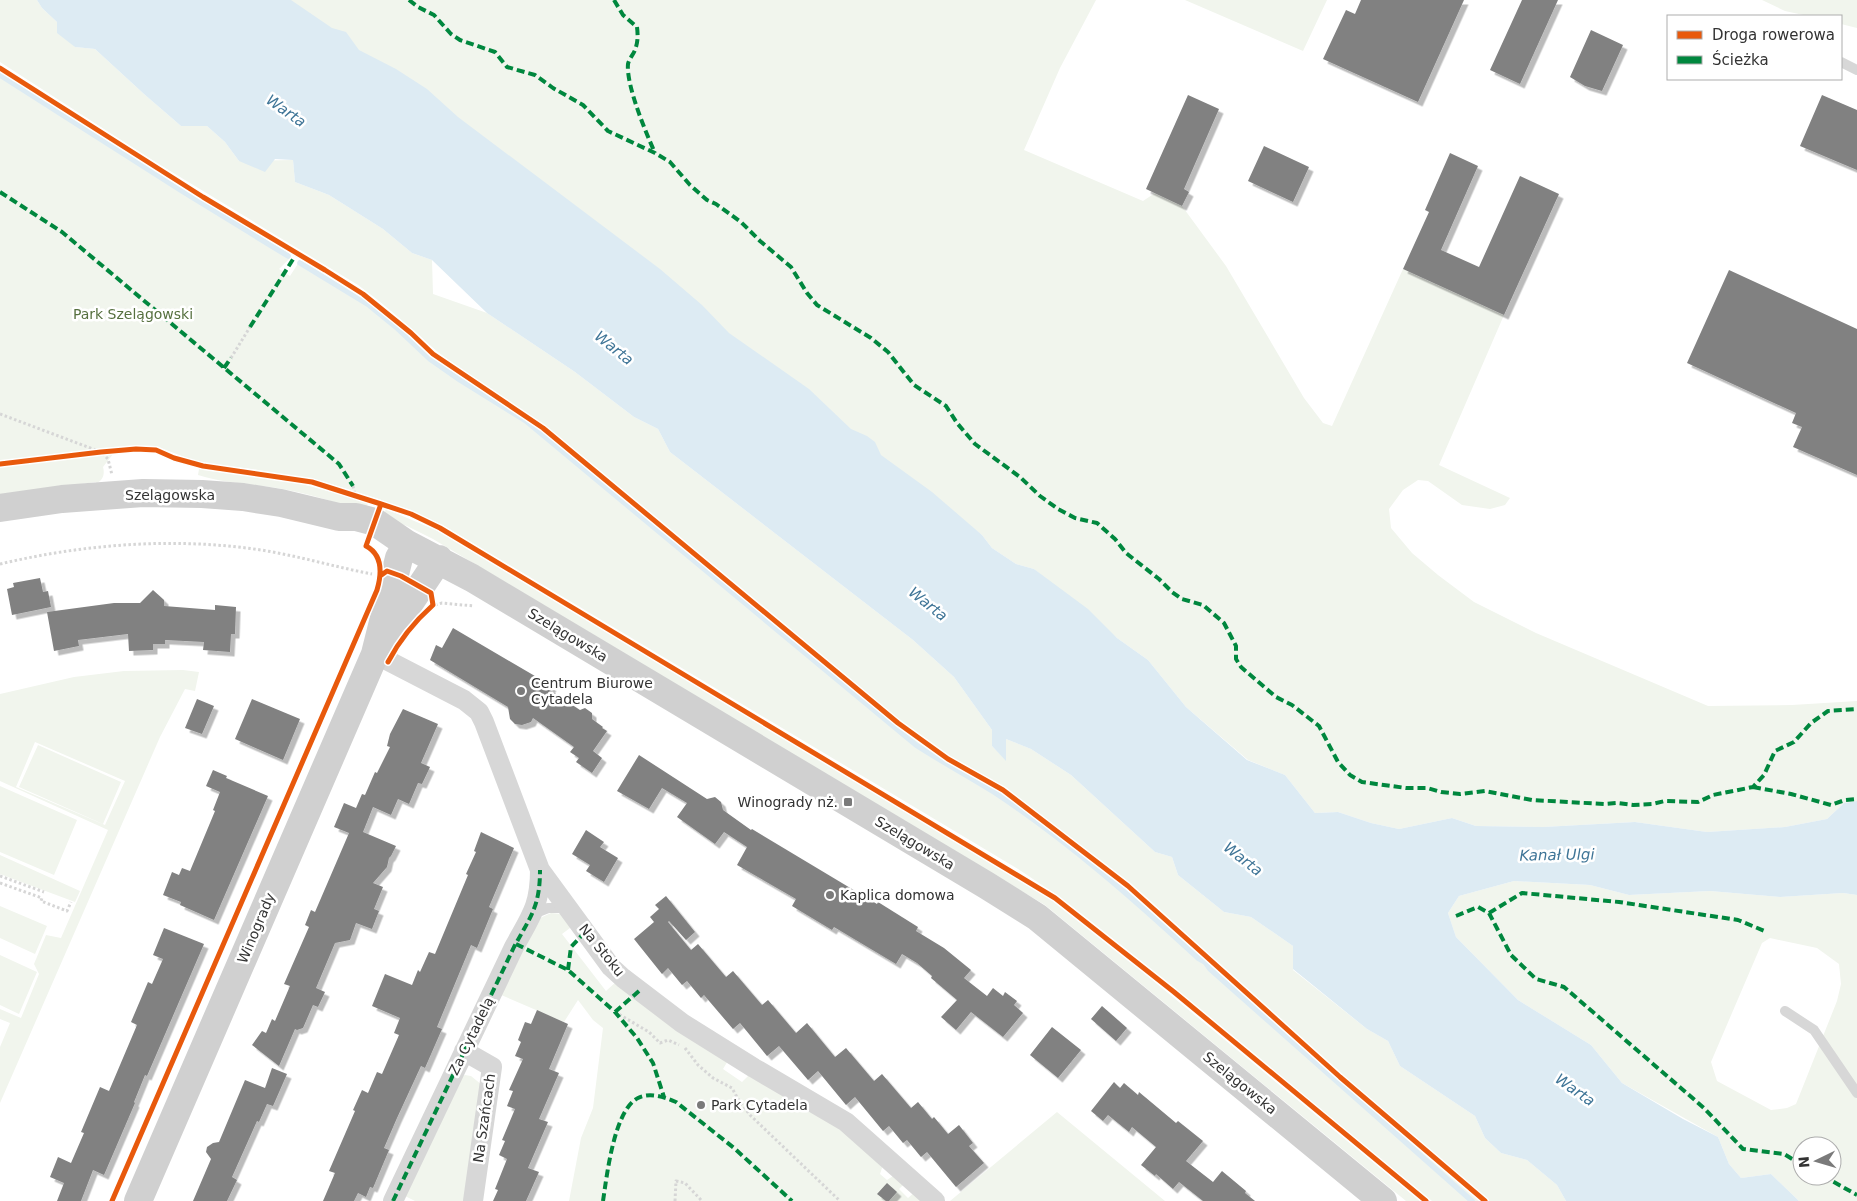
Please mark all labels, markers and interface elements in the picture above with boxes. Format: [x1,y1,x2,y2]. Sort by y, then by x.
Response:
legend [1667,15,1842,80]
text: Droga rowerowa [1712,26,1835,44]
text: Ścieżka [1712,50,1769,69]
water label: Warta [263,91,309,131]
park label: Park Szelągowski [73,306,193,322]
water label: Warta [591,327,637,369]
street label: Szelągowska [125,487,215,503]
water label: Warta [905,583,951,625]
street label: Szelągowska [525,605,611,665]
place label: Centrum Biurowe Cytadela [531,675,653,707]
marker: Centrum Biurowe Cytadela [515,685,527,697]
place label: Winogrady nż. [738,794,838,810]
marker: Winogrady nż. [842,796,854,808]
street label: Szelągowska [872,813,958,873]
water label: Warta [1220,838,1266,880]
water label: Kanał Ulgi [1519,845,1596,865]
place label: Kaplica domowa [840,887,955,903]
marker: Kaplica domowa [824,889,836,901]
street label: Winogrady [234,890,278,966]
street label: Na Stoku [576,920,628,980]
street label: Za Cytadelą [445,994,497,1078]
street label: Szelągowska [1200,1048,1280,1118]
water label: Warta [1552,1070,1598,1110]
street label: Na Szańcach [470,1072,498,1164]
place label: Park Cytadela [711,1097,808,1113]
marker: Park Cytadela [695,1099,707,1111]
north arrow [1792,1136,1842,1186]
text: N [1796,1156,1813,1169]

